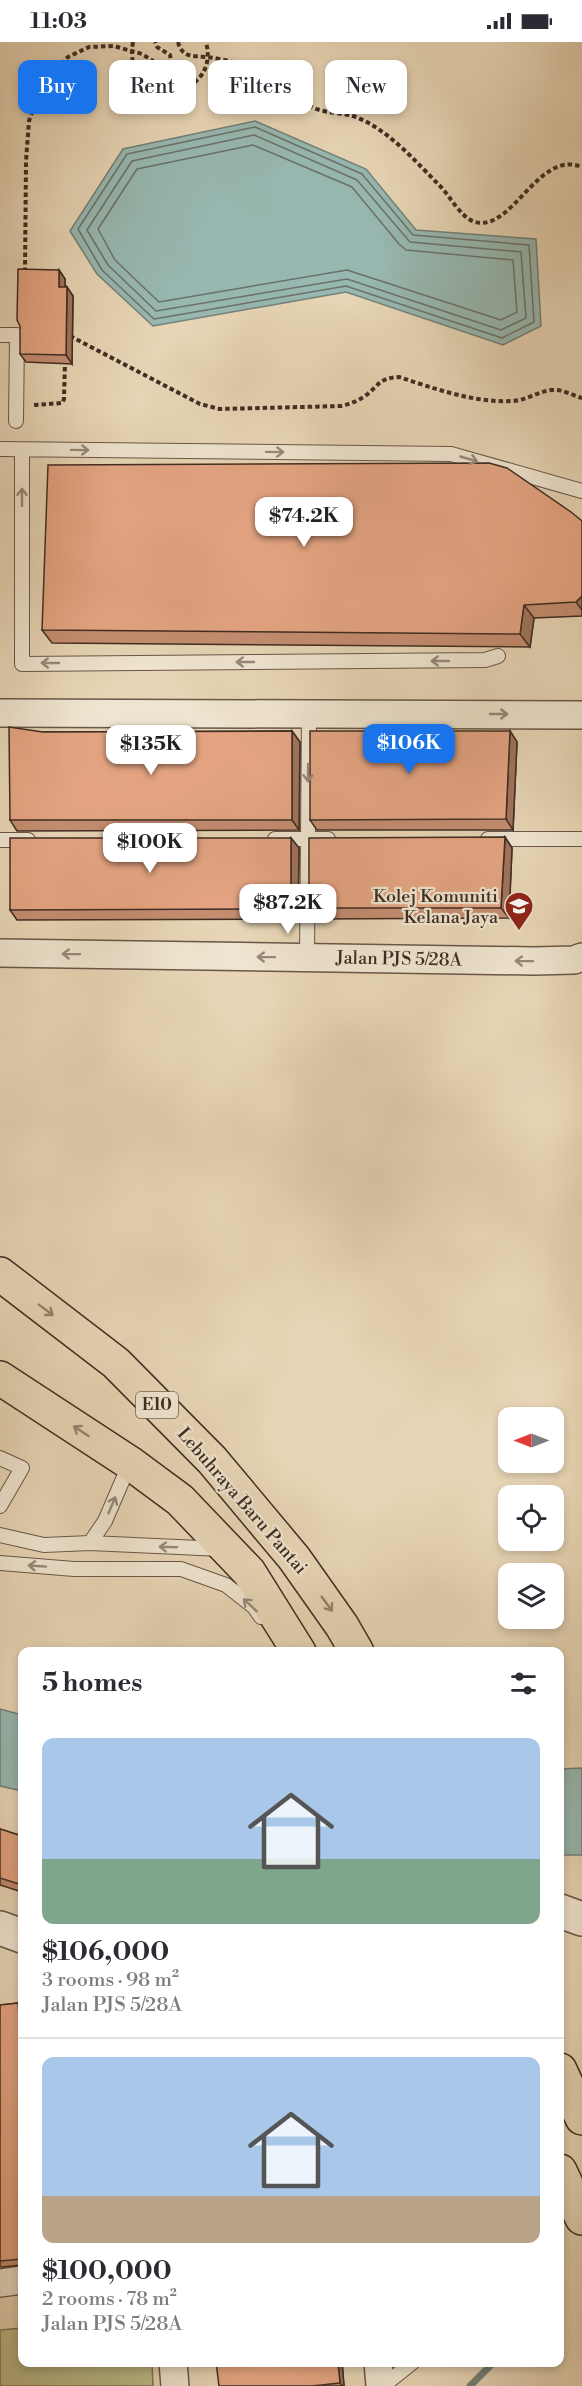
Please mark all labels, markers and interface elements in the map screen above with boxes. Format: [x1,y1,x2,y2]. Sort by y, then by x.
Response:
text: 11:03 [30,8,87,35]
chip: Buy [18,60,97,114]
chip: Rent [109,60,196,114]
chip: Filters [208,60,313,114]
chip: New [325,60,407,114]
one-way arrow [70,444,90,456]
one-way arrow [265,447,285,458]
one-way arrow [459,454,478,465]
one-way arrow [16,488,28,508]
pin: $74.2K [255,497,353,548]
text: $74.2K [269,504,339,529]
one-way arrow [431,655,451,667]
one-way arrow [236,656,256,668]
one-way arrow [41,657,61,669]
one-way arrow [489,708,509,720]
pin: $106K [367,724,451,775]
pin: $135K [109,725,193,776]
text: $106K [377,731,441,756]
text: $135K [120,732,182,757]
one-way arrow [302,763,314,783]
pin: $100K [108,823,192,874]
text: $100K [117,830,183,855]
pin: $87.2K [239,884,337,935]
place label: Kolej Komuniti Kelana Jaya [373,885,499,929]
school or university icon: Kolej Komuniti Kelana Jaya [503,890,535,932]
text: $87.2K [253,891,323,916]
street label: Jalan PJS 5/28A [335,946,463,972]
one-way arrow [62,948,82,960]
one-way arrow [256,952,276,963]
one-way arrow [514,955,534,967]
one-way arrow [38,1303,54,1316]
road number: E10 [136,1392,178,1418]
north arrow [498,1407,564,1473]
map controls [498,1407,564,1629]
street label: Lebuhraya Baru Pantai [172,1423,312,1579]
one-way arrow [73,1425,90,1437]
button: locate [498,1485,564,1551]
one-way arrow [107,1496,118,1514]
one-way arrow [159,1541,179,1552]
one-way arrow [27,1560,47,1571]
button: layers [498,1563,564,1629]
one-way arrow [321,1595,333,1611]
one-way arrow [243,1598,258,1612]
text: 5 homes [42,1667,142,1699]
icon: filters [507,1667,540,1700]
icon: home [237,1777,345,1885]
text: $106,000 [42,1936,169,1968]
text: 3 rooms · 98 m² [42,1968,179,1993]
text: Jalan PJS 5/28A [42,1993,182,2018]
icon: home [237,2096,345,2204]
text: $100,000 [42,2255,172,2287]
text: 2 rooms · 78 m² [42,2287,177,2312]
text: Jalan PJS 5/28A [42,2312,182,2337]

